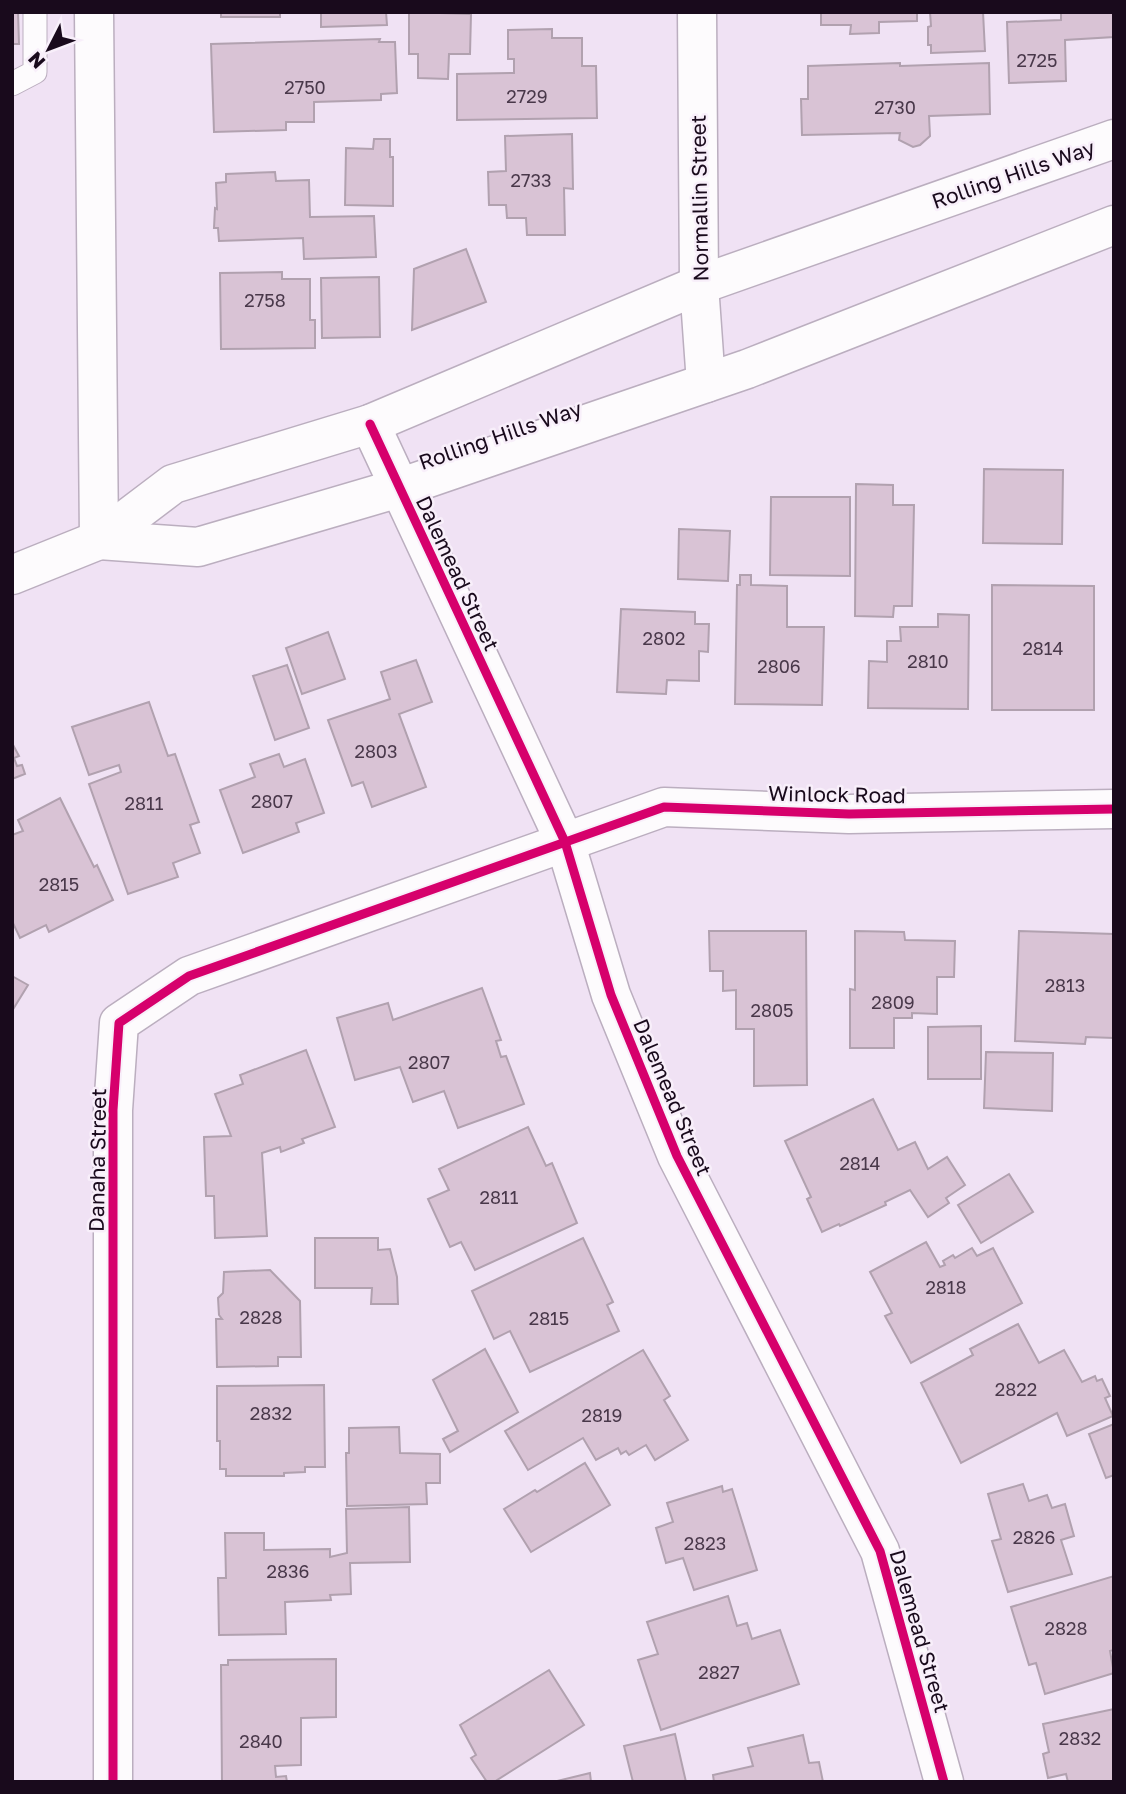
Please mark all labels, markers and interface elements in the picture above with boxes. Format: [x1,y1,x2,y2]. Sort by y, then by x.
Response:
north arrow [14,14,84,84]
text: N [23,48,49,74]
house number: 2725 [1017,49,1057,71]
house number: 2750 [284,76,326,98]
house number: 2729 [506,85,548,107]
house number: 2730 [874,96,916,118]
street label: Normallin Street [685,114,713,282]
street label: Rolling Hills Way [928,134,1098,214]
house number: 2733 [510,169,552,191]
house number: 2758 [244,289,286,311]
street label: Rolling Hills Way [415,395,585,475]
street label: Dalemead Street [411,491,505,655]
house number: 2802 [642,627,686,649]
house number: 2814 [1022,637,1064,659]
house number: 2810 [907,650,949,672]
house number: 2806 [757,655,801,677]
house number: 2803 [354,740,398,762]
street label: Winlock Road [768,780,906,808]
house number: 2807 [251,790,293,812]
house number: 2811 [125,792,164,814]
house number: 2815 [39,873,79,895]
house number: 2813 [1045,974,1085,996]
house number: 2809 [871,991,915,1013]
house number: 2805 [750,999,794,1021]
street label: Dalemead Street [628,1014,718,1180]
house number: 2807 [408,1051,450,1073]
street label: Danaha Street [83,1088,111,1232]
house number: 2814 [839,1152,881,1174]
house number: 2811 [480,1186,519,1208]
house number: 2818 [925,1276,967,1298]
house number: 2828 [240,1306,282,1328]
house number: 2815 [529,1307,569,1329]
house number: 2822 [995,1378,1037,1400]
house number: 2832 [250,1402,292,1424]
house number: 2819 [581,1404,623,1426]
house number: 2826 [1013,1526,1055,1548]
house number: 2823 [684,1532,726,1554]
street label: Dalemead Street [884,1547,956,1715]
house number: 2836 [267,1560,309,1582]
house number: 2828 [1045,1617,1087,1639]
house number: 2827 [698,1661,740,1683]
house number: 2832 [1059,1727,1101,1749]
house number: 2840 [239,1730,283,1752]

